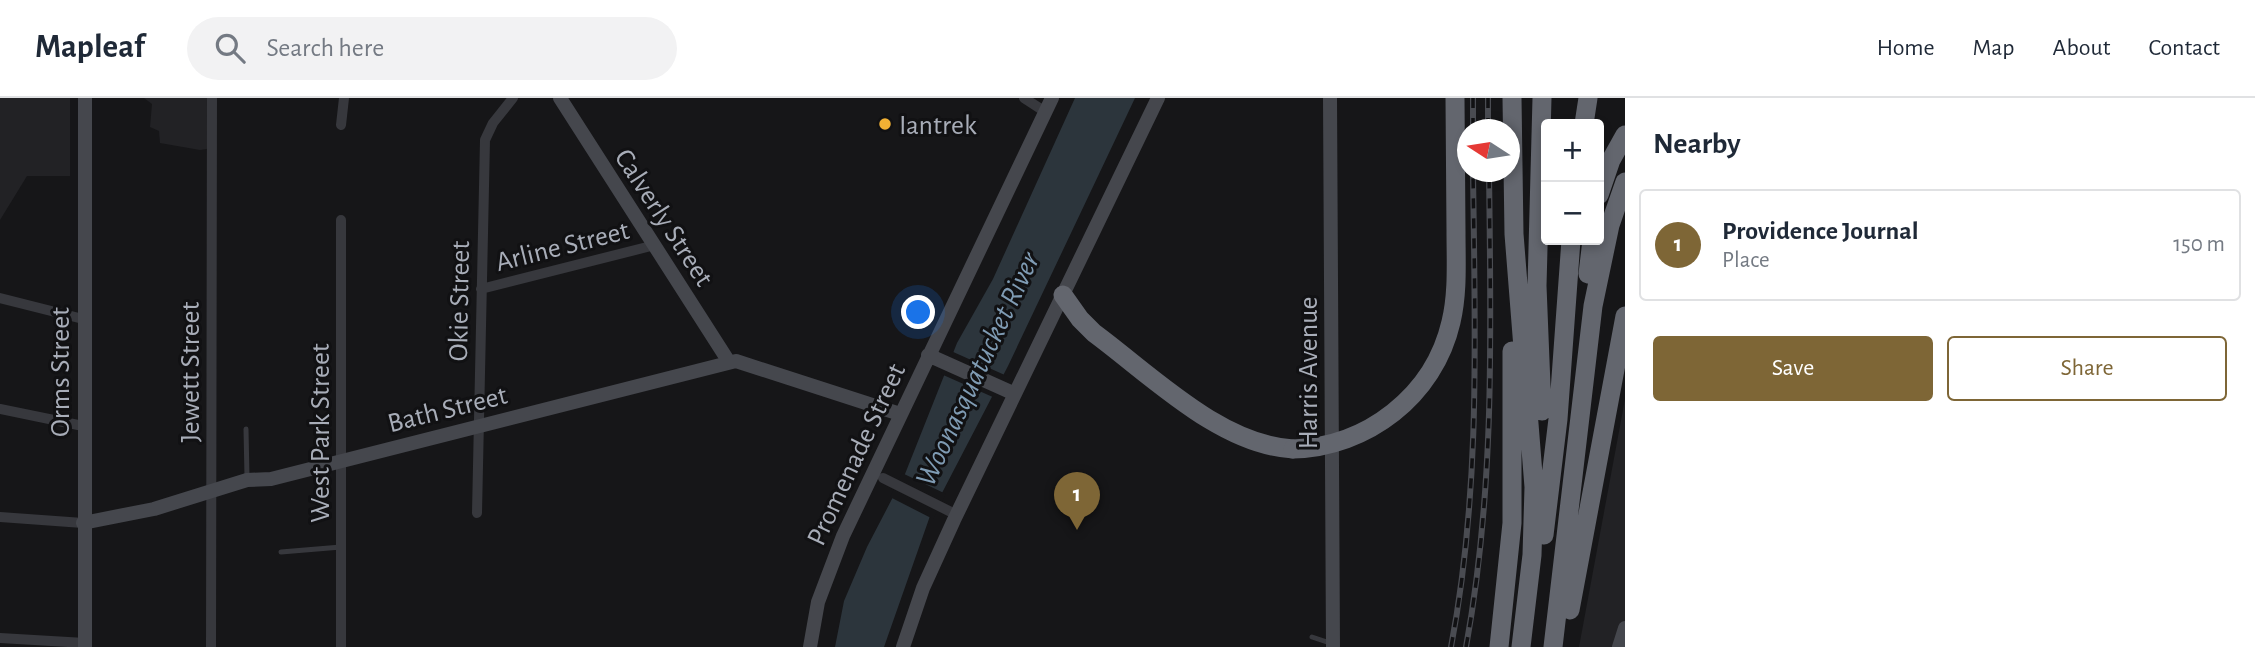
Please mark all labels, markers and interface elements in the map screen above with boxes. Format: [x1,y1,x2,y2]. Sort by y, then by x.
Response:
search box [187,17,677,80]
icon: search [211,29,249,67]
text: Mapleaf [35,31,145,64]
text: Search here [267,35,384,61]
text: Home [1877,36,1935,60]
text: Map [1973,36,2015,60]
text: About [2053,36,2110,60]
text: Contact [2148,36,2220,60]
place label: Iantrek [899,112,977,140]
marker: Iantrek [877,116,893,132]
north arrow [1457,119,1520,182]
map controls [1541,119,1604,245]
button: + [1541,119,1604,182]
text: Nearby [1653,129,1741,159]
street label: Calverly Street [609,145,718,292]
button: − [1541,182,1604,245]
street label: Arline Street [493,217,632,277]
text: Providence Journal [1722,218,1919,244]
text: 1 [1674,233,1682,256]
text: 150 m [2173,233,2225,256]
street label: Okie Street [445,240,475,362]
water label: Woonasquatucket River [911,247,1046,491]
text: Place [1722,249,1770,272]
your location [901,295,935,329]
street label: Harris Avenue [1295,297,1323,449]
street label: Jewett Street [177,302,205,442]
street label: Orms Street [47,307,75,437]
button: Save [1653,336,1933,401]
button: Share [1947,336,2227,401]
street label: West Park Street [307,343,335,523]
street label: Promenade Street [802,359,911,550]
street label: Bath Street [385,382,510,438]
pin: 1 [1054,472,1100,530]

